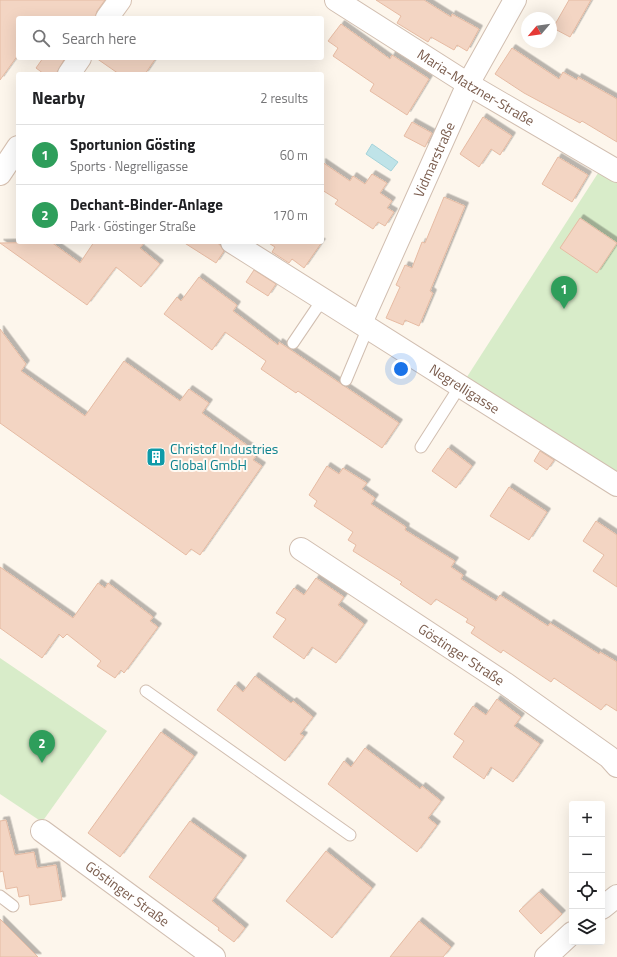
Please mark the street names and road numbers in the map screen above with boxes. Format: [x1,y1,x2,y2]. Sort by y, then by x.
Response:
street label: Maria-Matzner-Straße [413,43,539,131]
street label: Vidmarstraße [408,118,460,201]
street label: Negrelligasse [426,358,504,418]
street label: Göstinger Straße [414,618,509,690]
street label: Göstinger Straße [81,855,174,931]

